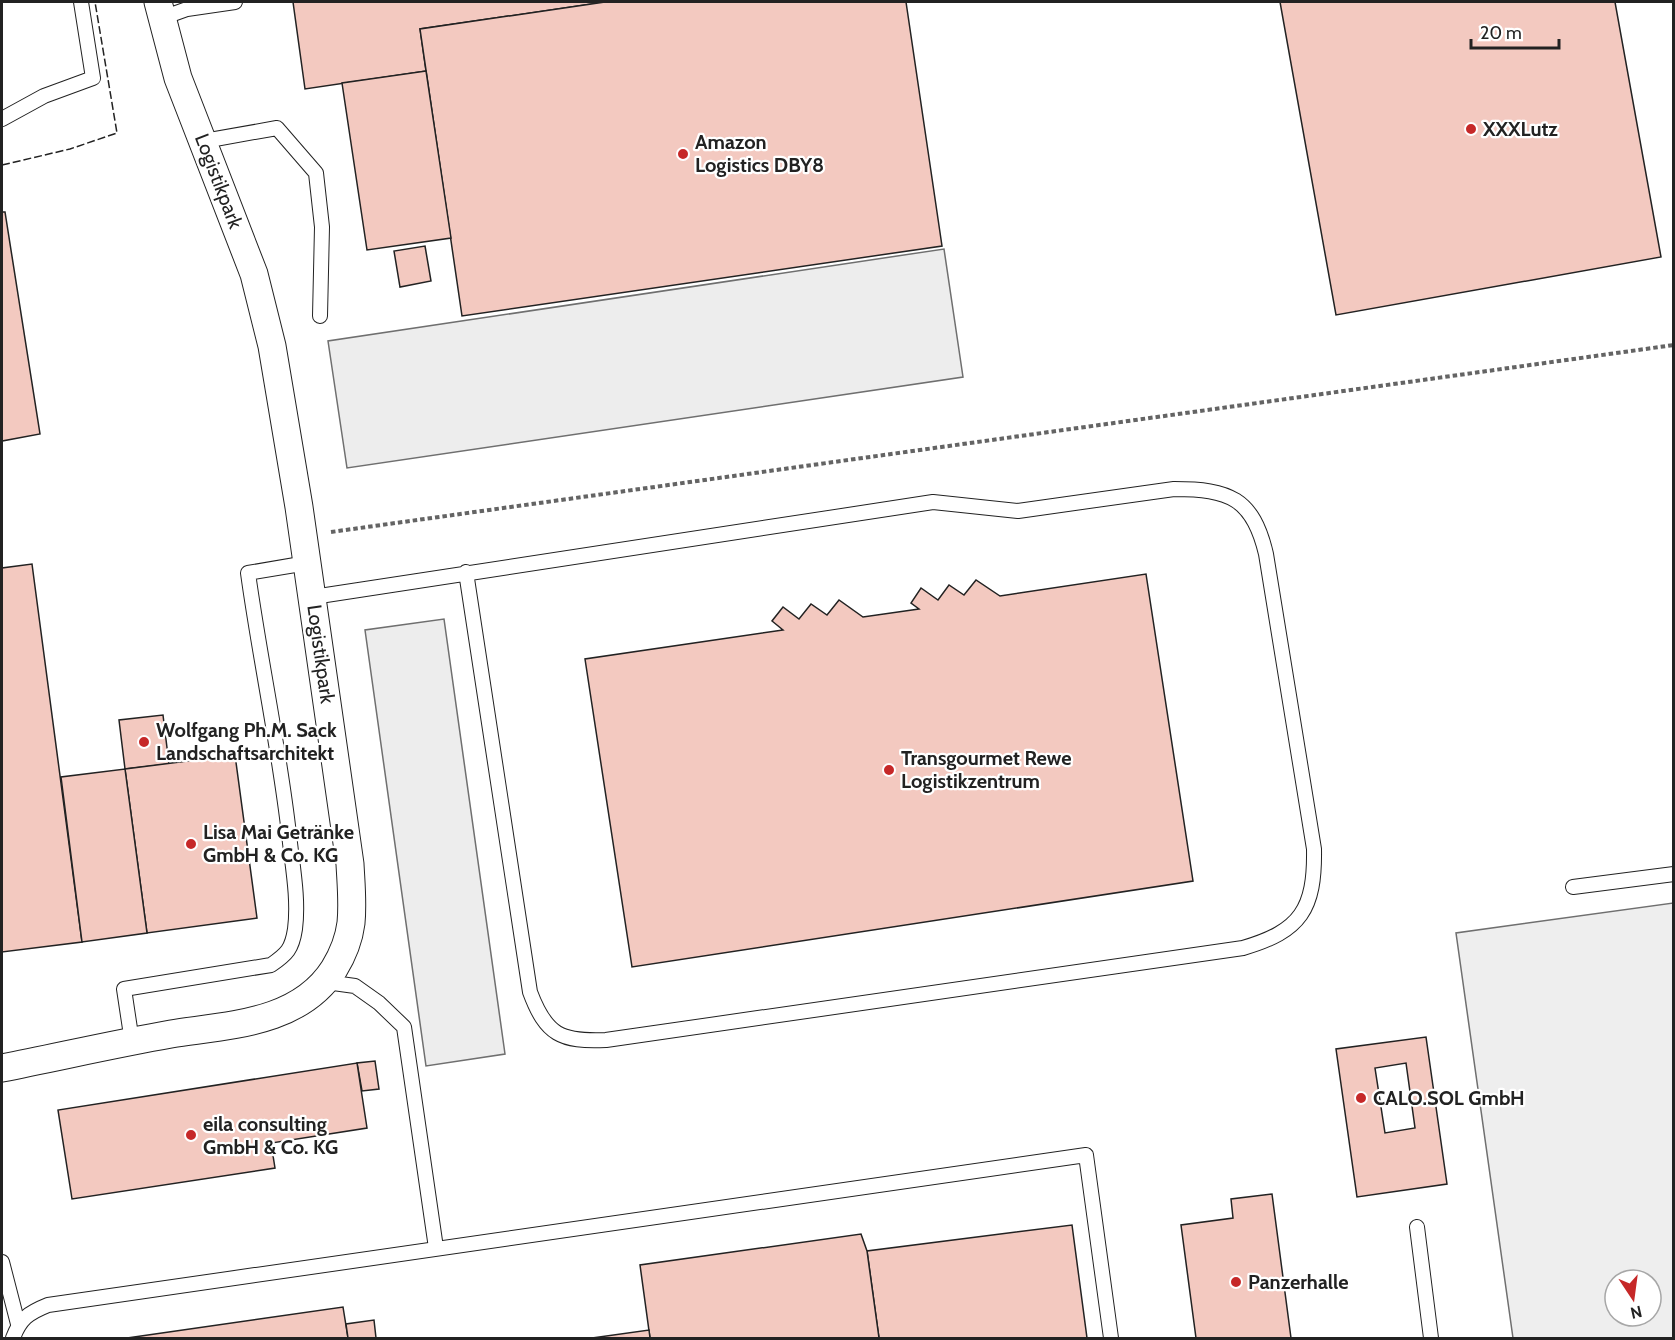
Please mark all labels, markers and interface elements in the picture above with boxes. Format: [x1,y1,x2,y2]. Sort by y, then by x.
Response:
scale bar [1471,12,1560,50]
text: 20 m [1480,22,1522,44]
place label: XXXLutz [1482,117,1558,141]
marker: XXXLutz [1464,122,1478,136]
street label: Logistikpark [190,130,248,232]
place label: Amazon Logistics DBY8 [695,130,824,177]
marker: Amazon Logistics DBY8 [676,147,690,161]
street label: Logistikpark [302,603,340,705]
place label: Wolfgang Ph.M. Sack Landschaftsarchitekt [156,718,337,765]
marker: Wolfgang Ph.M. Sack Landschaftsarchitekt [137,735,151,749]
place label: Transgourmet Rewe Logistikzentrum [901,746,1072,793]
marker: Transgourmet Rewe Logistikzentrum [882,763,896,777]
place label: Lisa Mai Getränke GmbH & Co. KG [203,820,354,867]
marker: Lisa Mai Getränke GmbH & Co. KG [184,837,198,851]
place label: CALO.SOL GmbH [1373,1086,1525,1110]
marker: CALO.SOL GmbH [1354,1091,1368,1105]
place label: eila consulting GmbH & Co. KG [203,1112,338,1159]
marker: eila consulting GmbH & Co. KG [184,1128,198,1142]
north arrow [1603,1268,1663,1328]
place label: Panzerhalle [1248,1270,1349,1294]
marker: Panzerhalle [1229,1275,1243,1289]
text: N [1629,1302,1644,1323]

